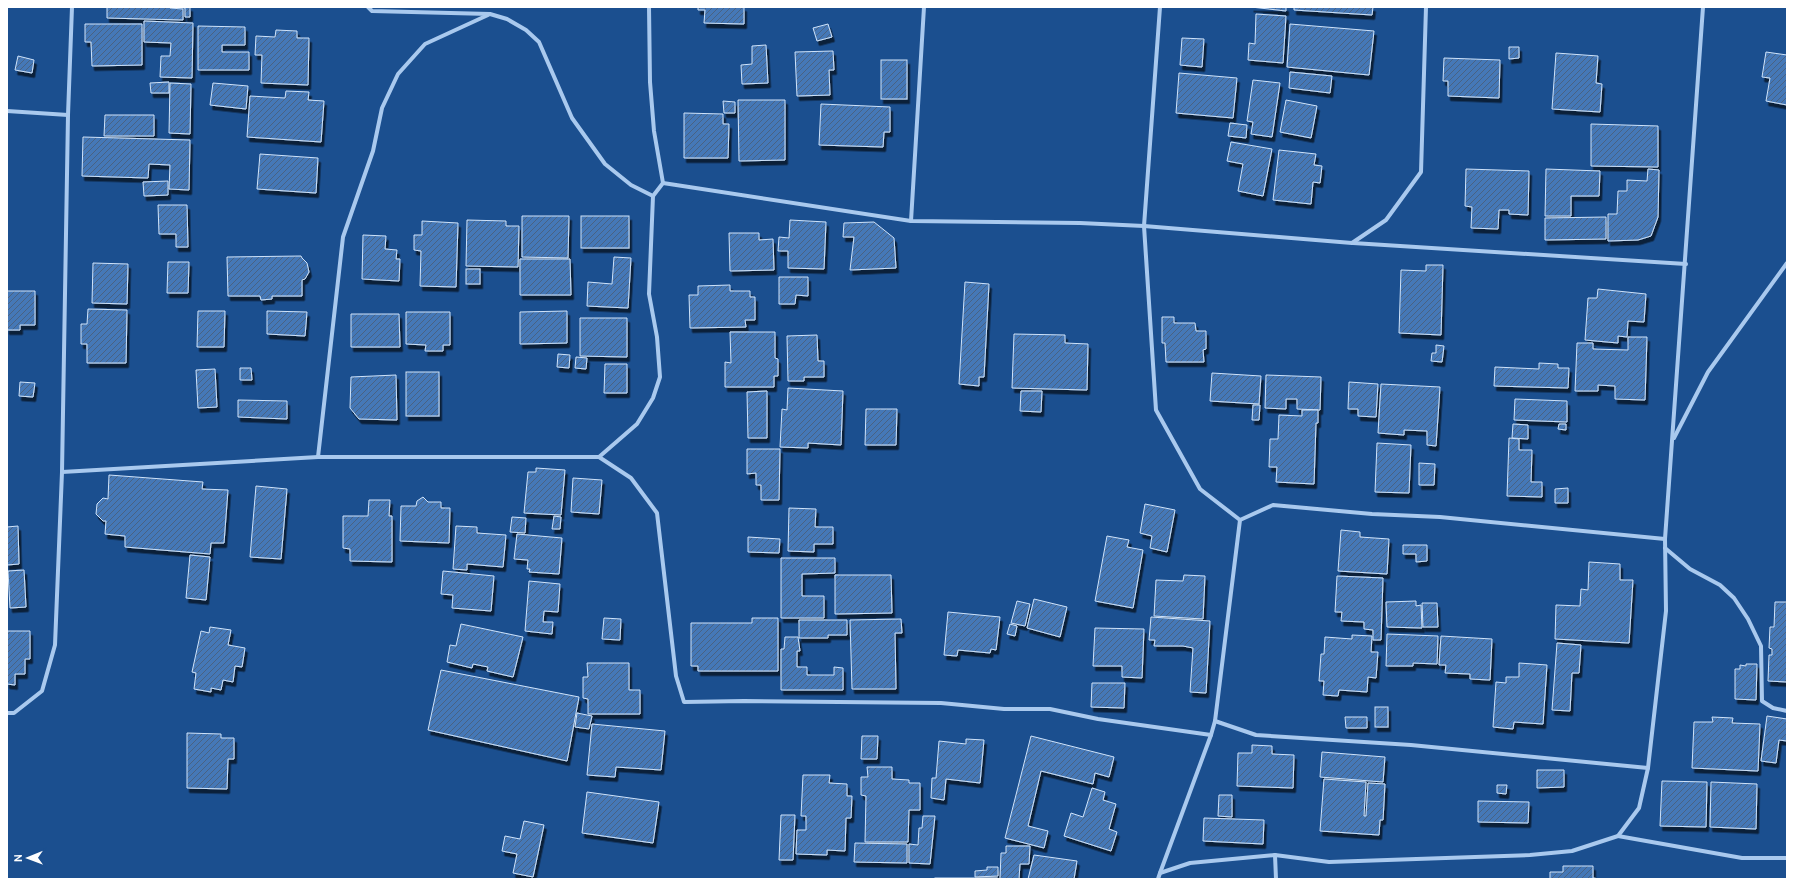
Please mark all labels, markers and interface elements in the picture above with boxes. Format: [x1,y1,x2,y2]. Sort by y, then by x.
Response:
north arrow [8,838,48,878]
text: N [11,854,25,862]

